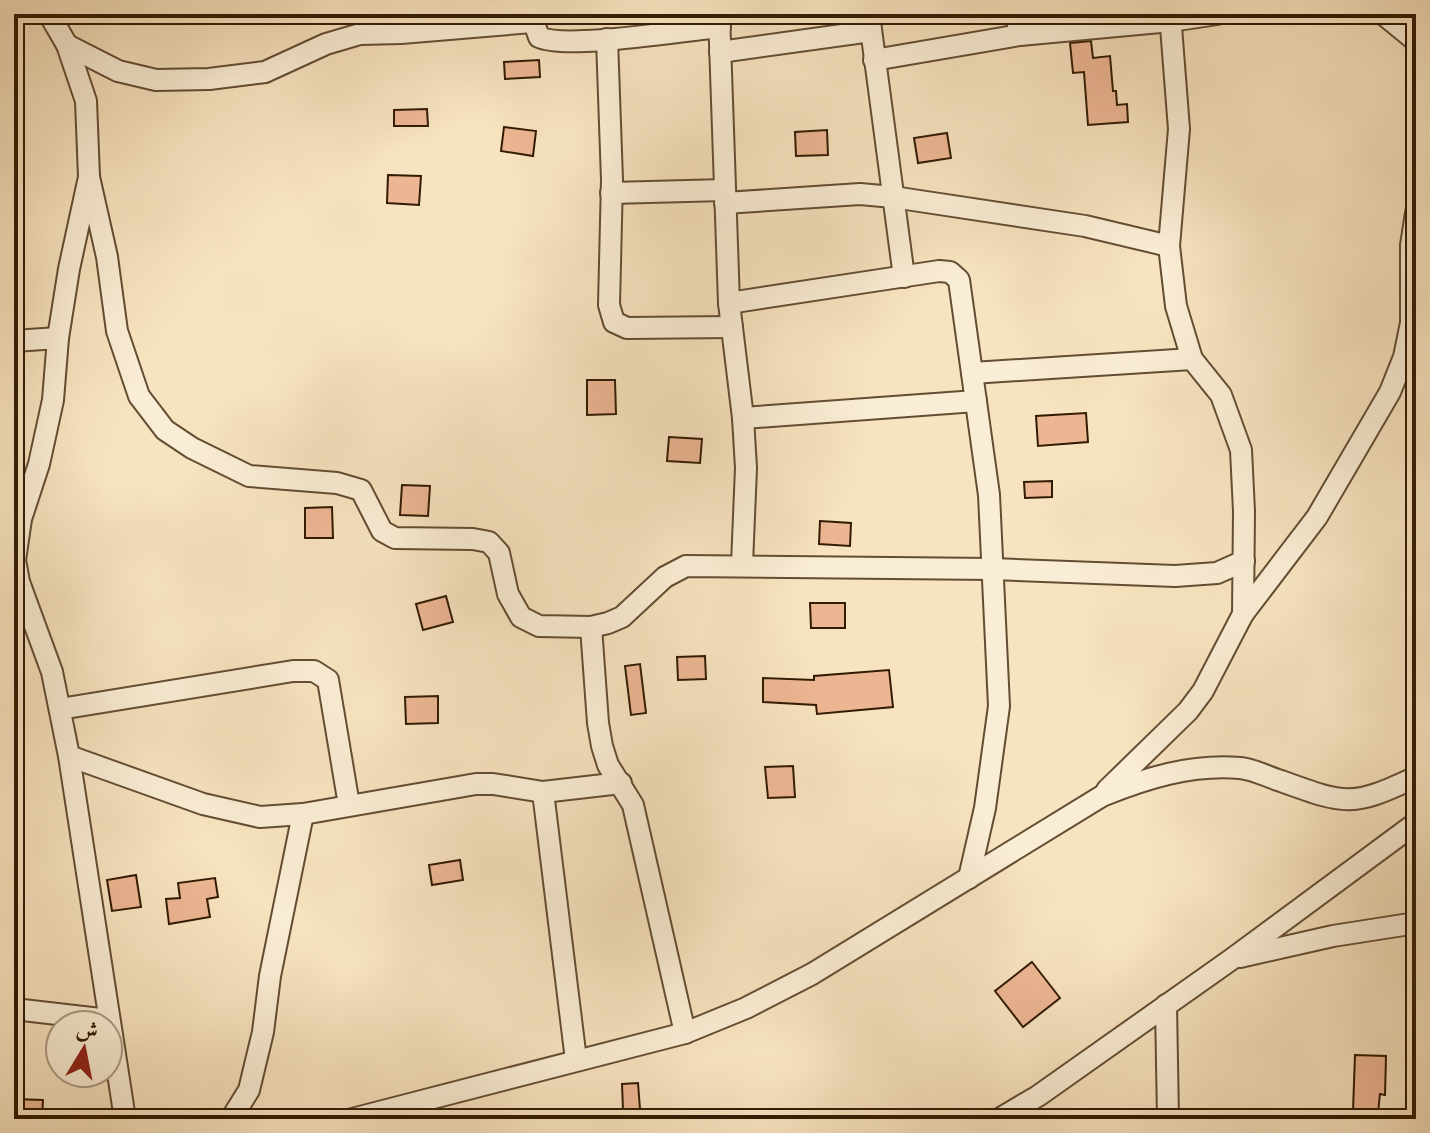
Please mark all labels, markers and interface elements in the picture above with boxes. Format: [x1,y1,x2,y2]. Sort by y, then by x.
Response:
north arrow [44,1009,124,1089]
text: ش [74,1016,100,1045]

